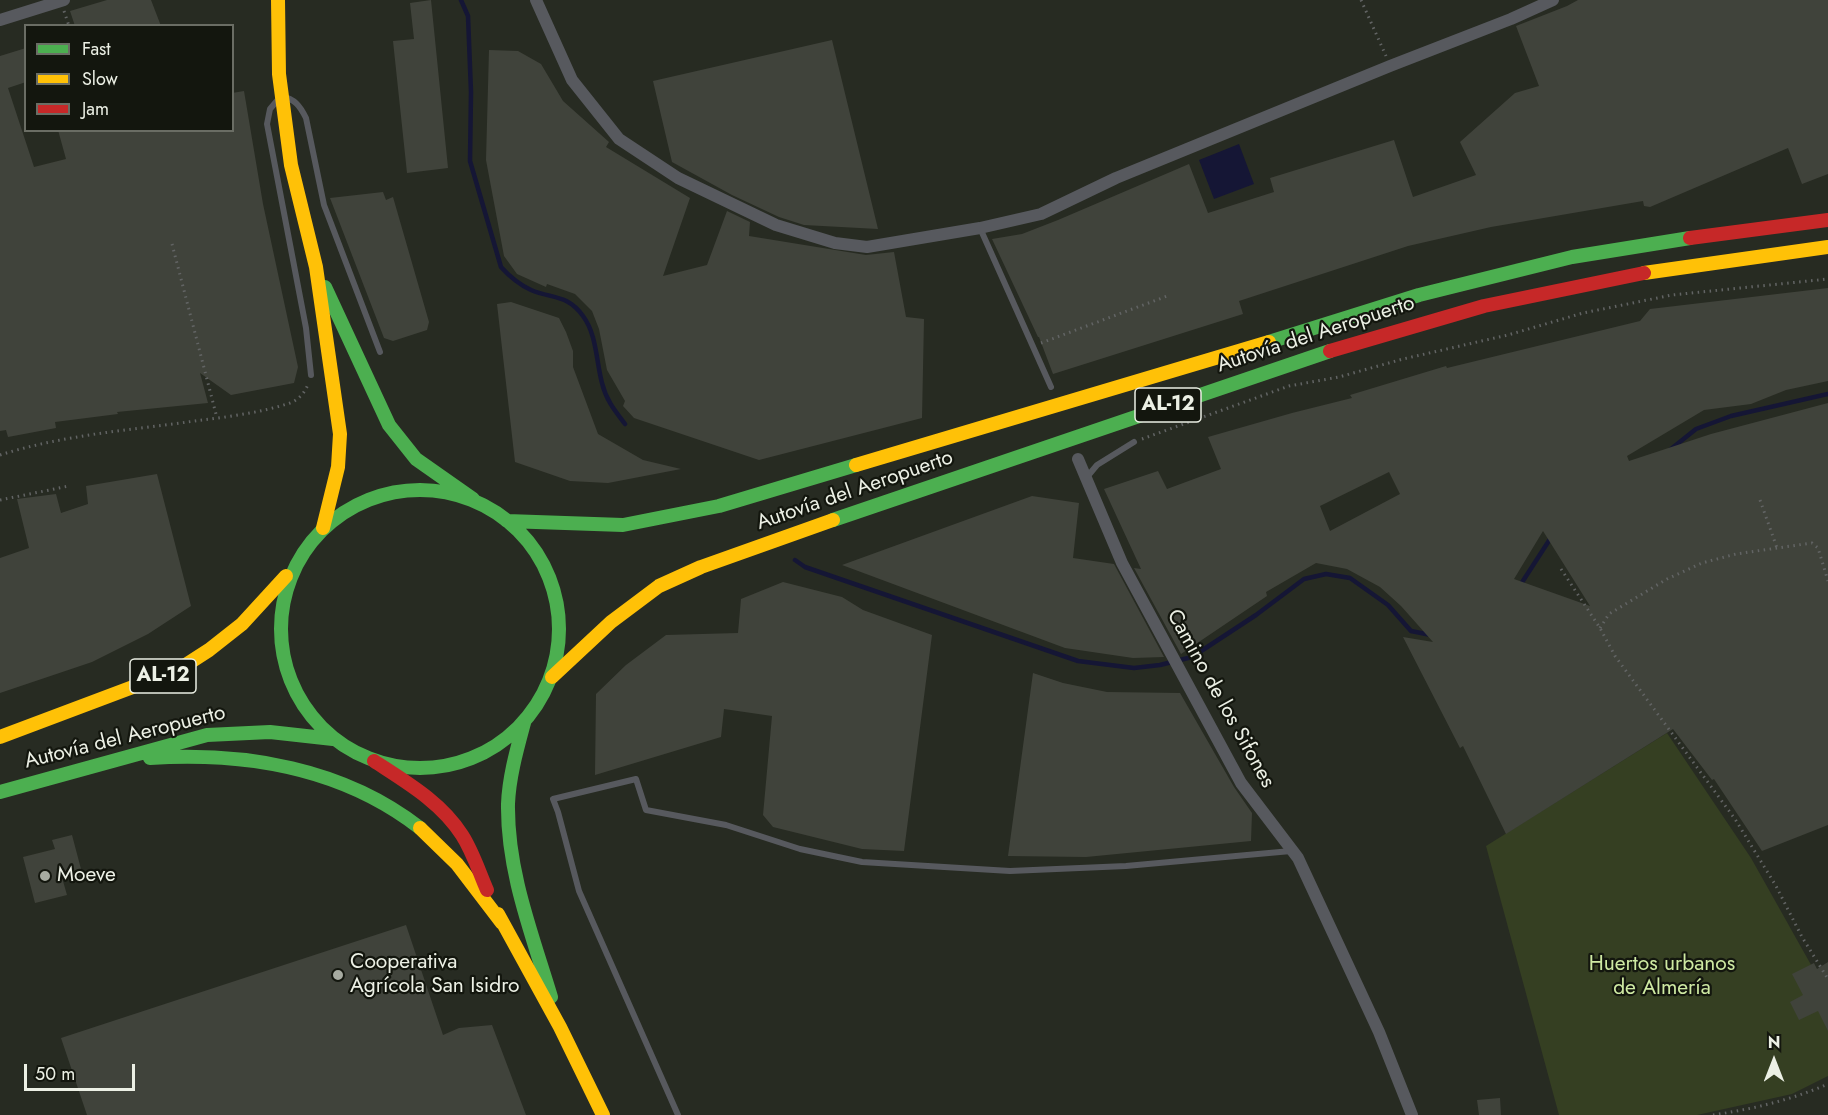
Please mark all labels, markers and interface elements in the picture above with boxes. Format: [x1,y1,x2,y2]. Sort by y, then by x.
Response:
legend [24,24,234,132]
text: Fast [82,36,111,62]
text: Slow [82,66,118,92]
text: Jam [82,96,109,122]
street label: Autovía del Aeropuerto [1214,291,1418,379]
road number: AL-12 [1135,388,1201,422]
street label: Autovía del Aeropuerto [753,446,957,536]
street label: Camino de los Sifones [1160,605,1280,793]
road number: AL-12 [130,659,196,693]
street label: Autovía del Aeropuerto [22,701,228,775]
place label: Moeve [57,863,116,889]
marker: Moeve [38,869,52,883]
place label: Cooperativa Agrícola San Isidro [350,950,520,1000]
park label: Huertos urbanos de Almería [1589,952,1735,1002]
marker: Cooperativa Agrícola San Isidro [331,968,345,982]
north arrow [1744,1031,1804,1091]
text: N [1768,1031,1780,1054]
scale bar [27,1052,138,1090]
text: 50 m [35,1061,75,1087]

